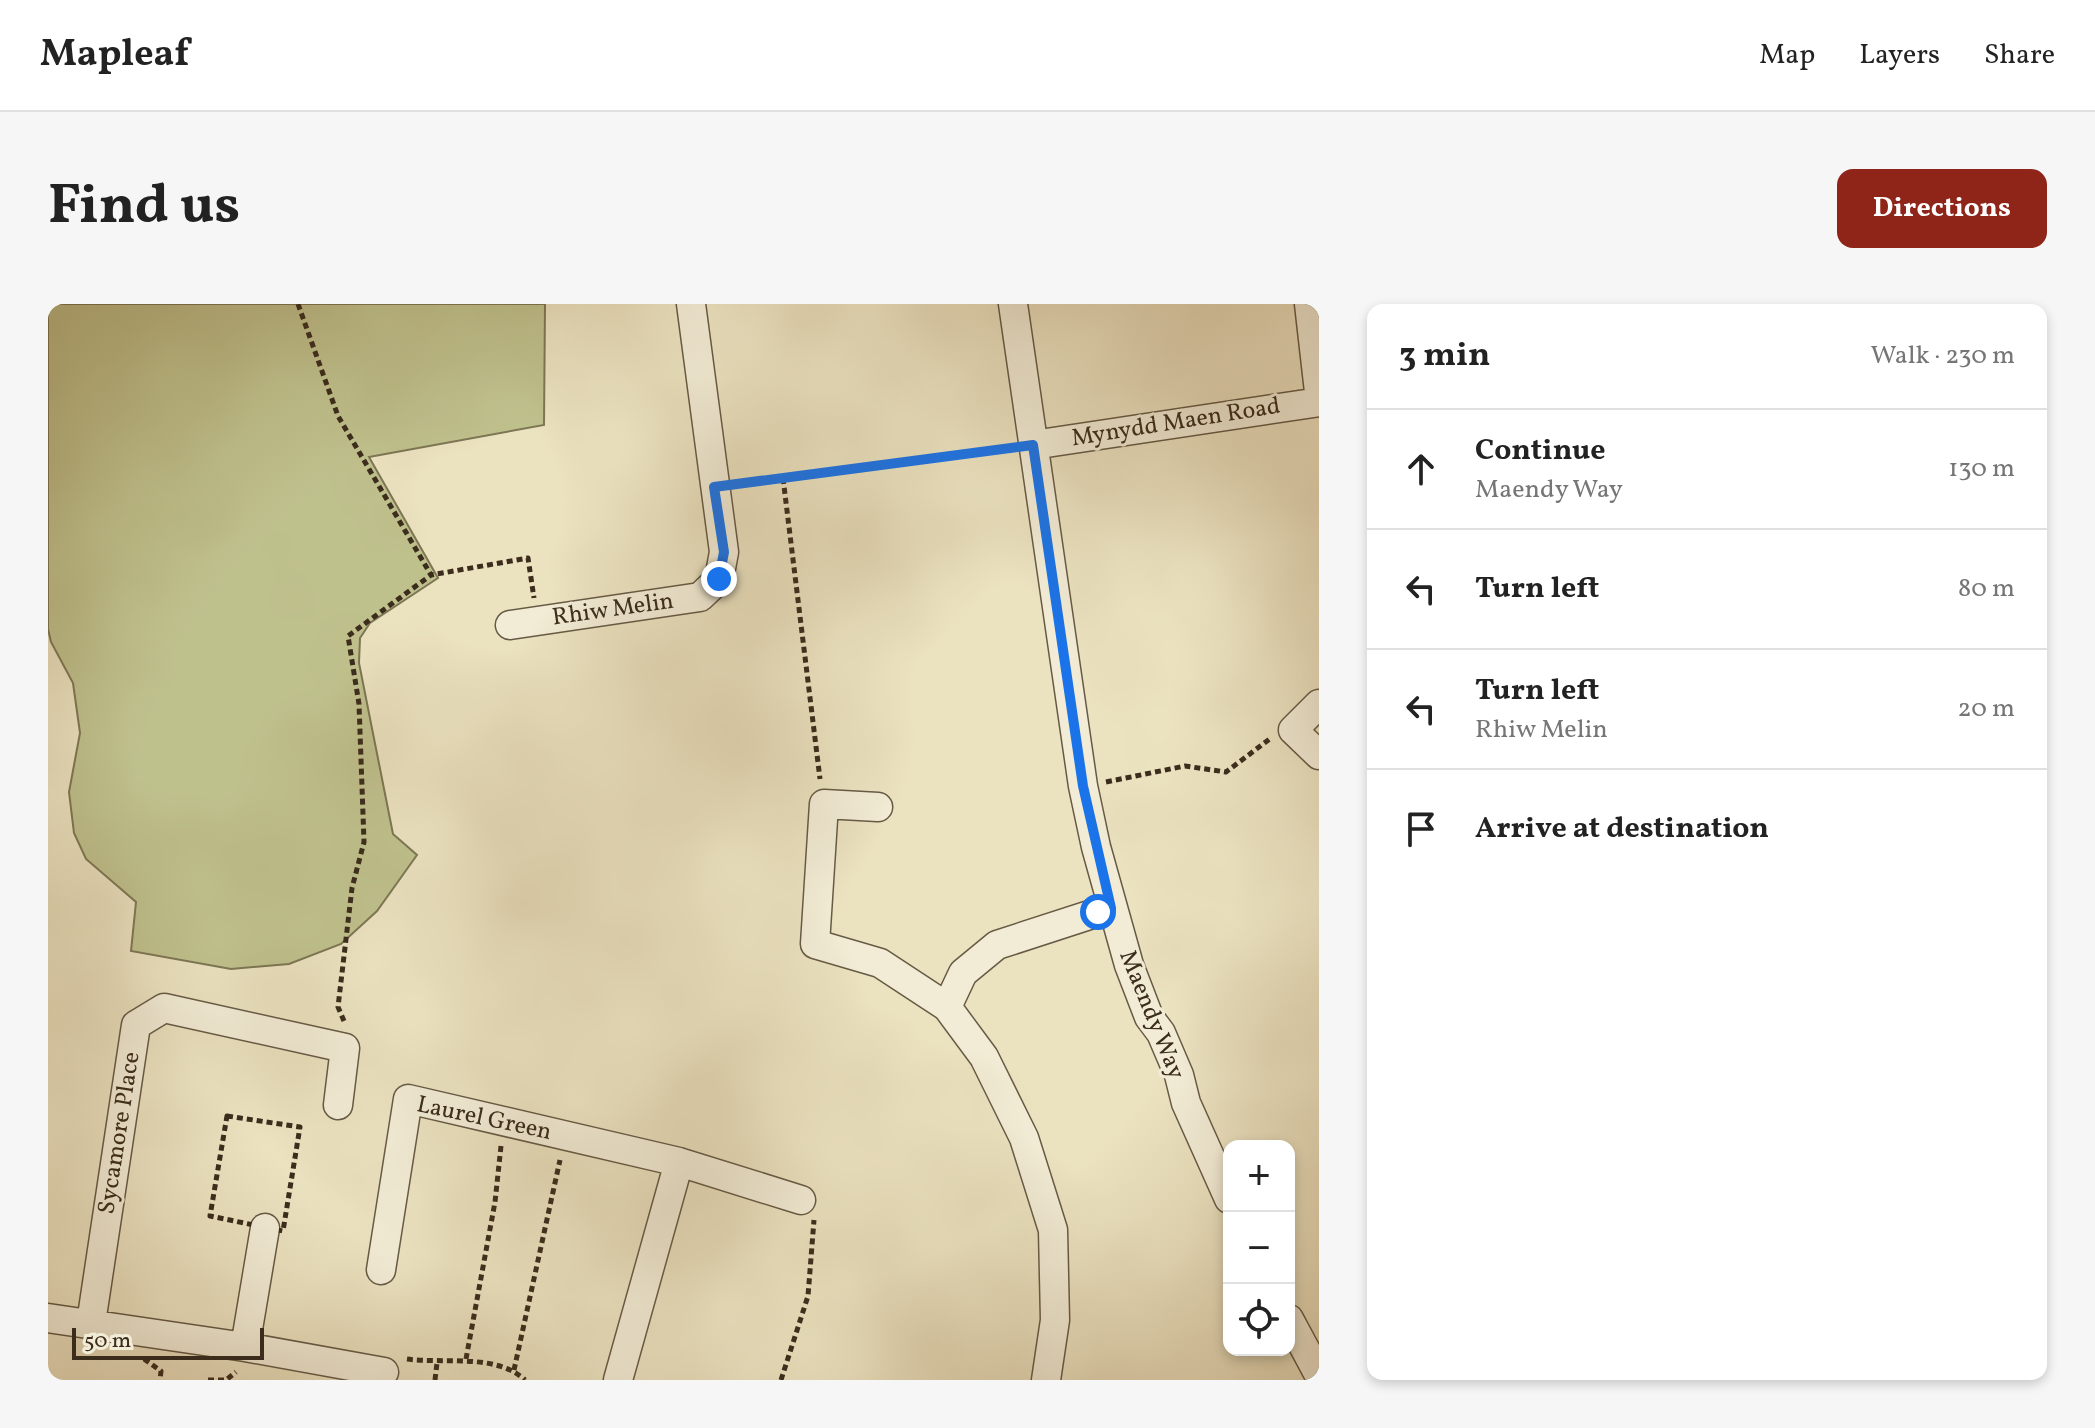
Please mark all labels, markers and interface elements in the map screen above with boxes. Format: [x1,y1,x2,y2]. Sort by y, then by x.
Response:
text: Mapleaf [40,29,189,82]
text: Map [1759,36,1815,75]
text: Layers [1859,36,1940,75]
text: Share [1984,36,2055,75]
text: Find us [48,169,240,247]
button: Directions [1837,169,2047,248]
text: 3 min [1399,333,1490,380]
text: Walk · 230 m [1871,338,2015,374]
street label: Mynydd Maen Road [1069,390,1283,456]
text: Continue [1475,430,1606,472]
icon: ahead [1399,447,1443,491]
text: 130 m [1948,451,2015,487]
text: Maendy Way [1475,472,1623,508]
route end [701,561,737,597]
icon: left [1399,567,1443,611]
text: Turn left [1475,568,1599,610]
text: 80 m [1958,571,2015,607]
street label: Rhiw Melin [550,585,676,635]
text: Turn left [1475,670,1599,712]
icon: left [1399,687,1443,731]
text: 20 m [1957,691,2015,727]
text: Rhiw Melin [1475,712,1608,748]
icon: arrive [1399,807,1443,851]
text: Arrive at destination [1475,808,1769,850]
route start [1080,894,1116,930]
street label: Maendy Way [1110,945,1192,1085]
street label: Sycamore Place [90,1049,150,1217]
street label: Laurel Green [413,1088,555,1150]
map controls [1223,1140,1295,1356]
button: + [1223,1140,1295,1212]
button: − [1223,1212,1295,1284]
button: locate [1223,1284,1295,1356]
scale bar [72,1324,264,1360]
text: 50 m [84,1326,131,1357]

